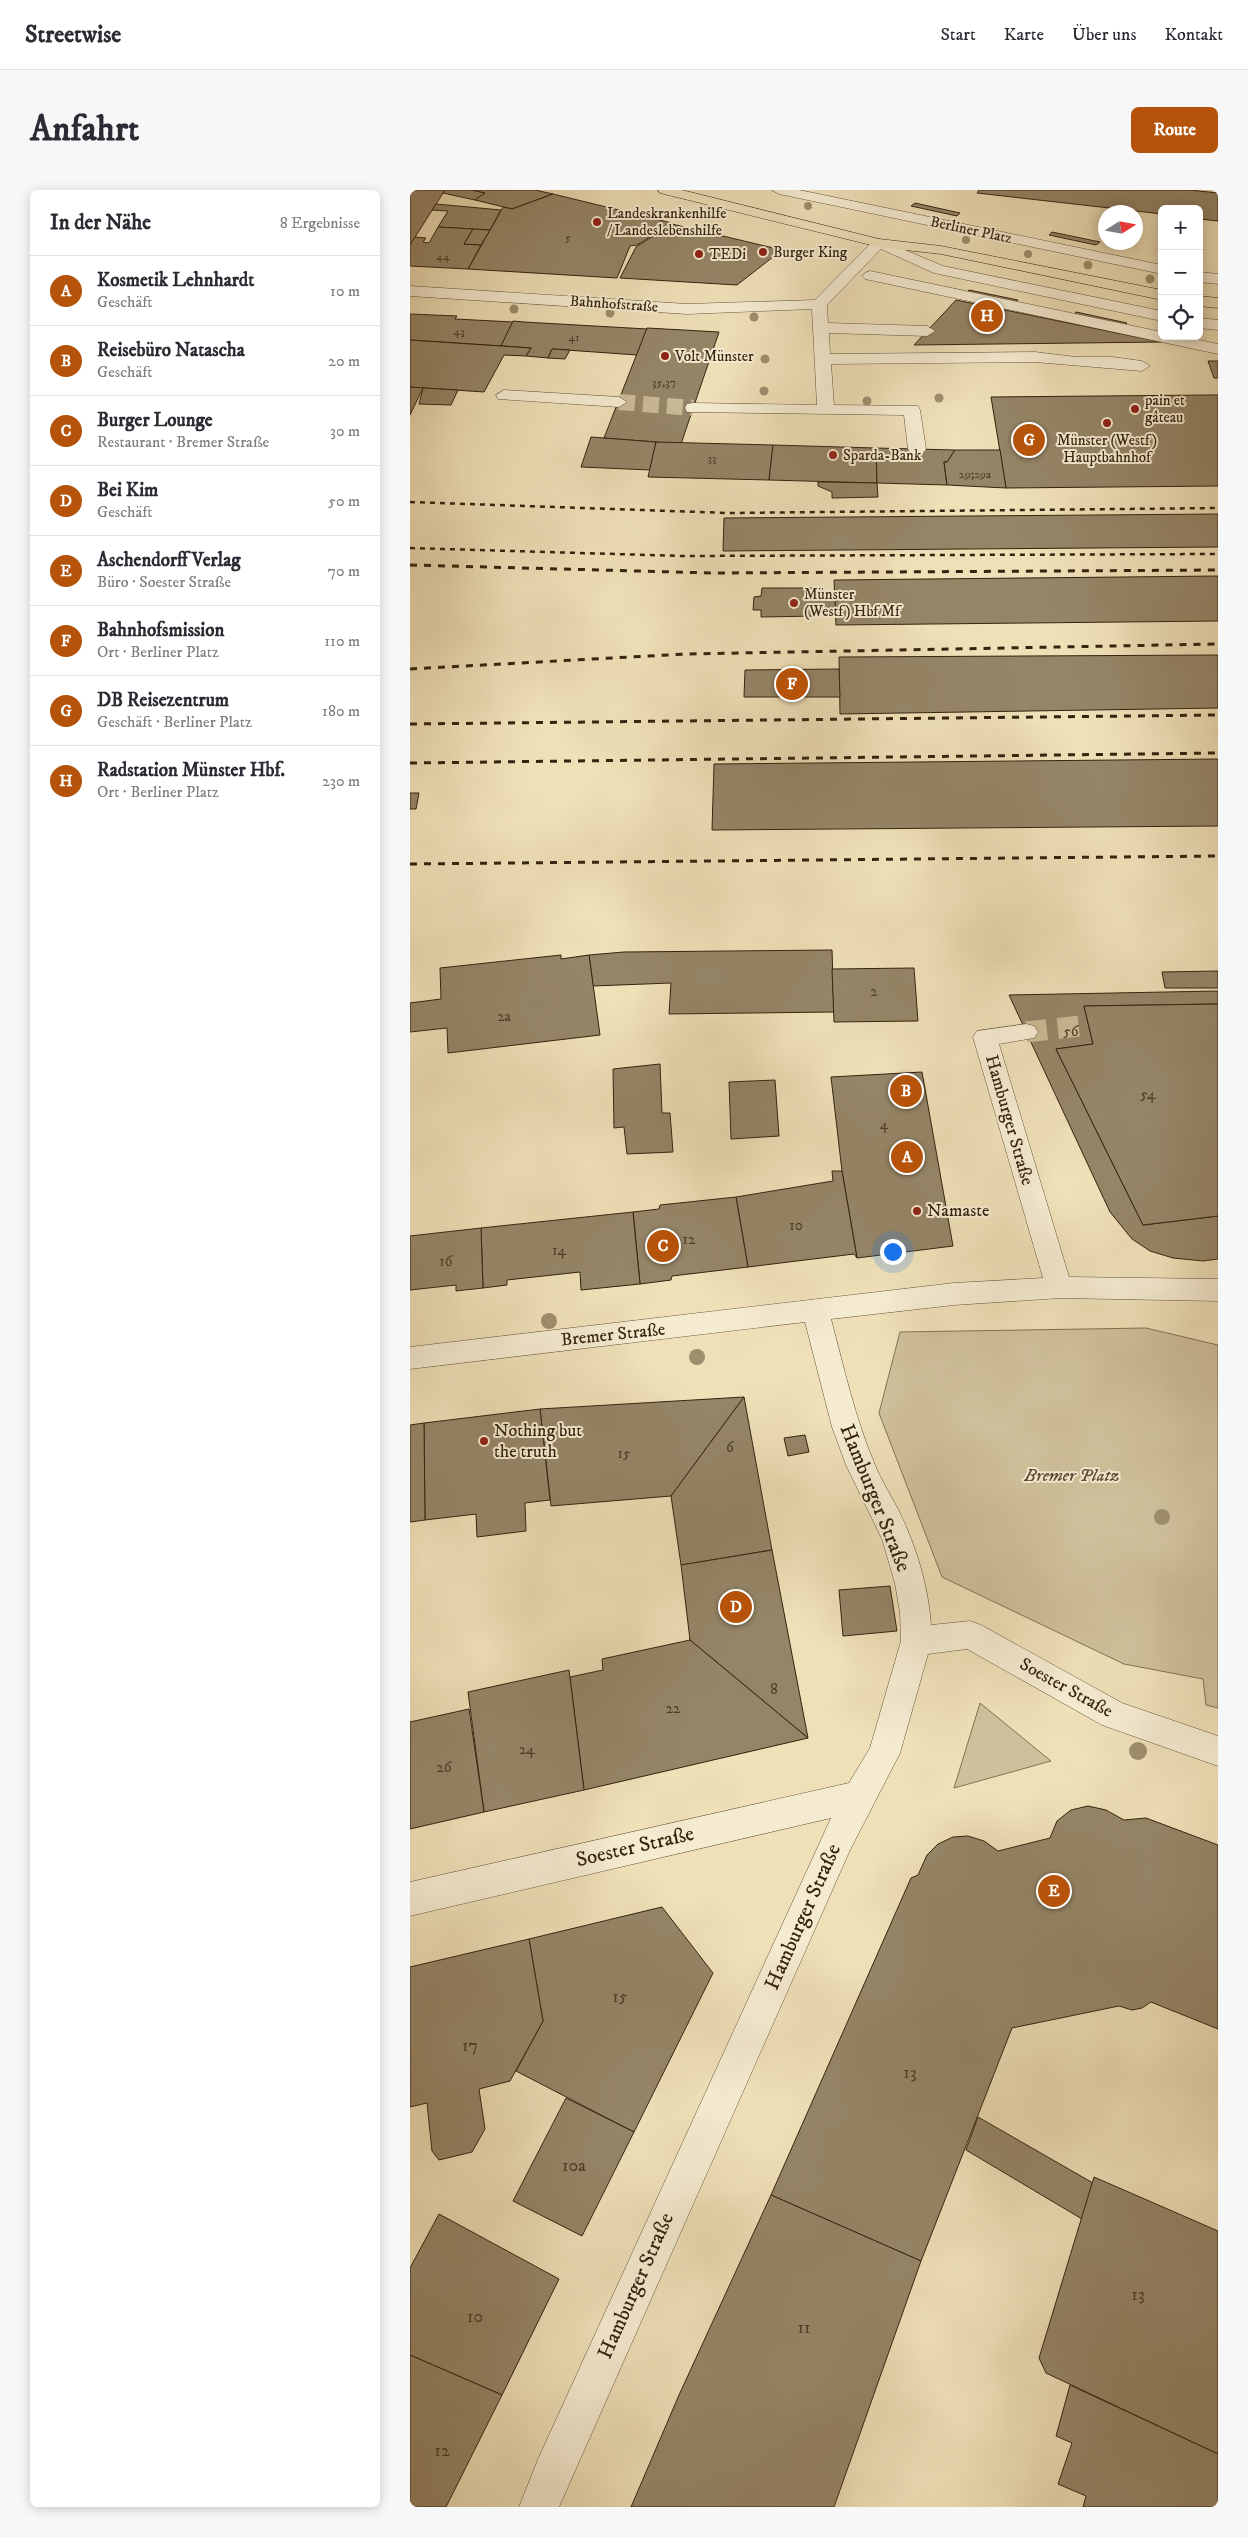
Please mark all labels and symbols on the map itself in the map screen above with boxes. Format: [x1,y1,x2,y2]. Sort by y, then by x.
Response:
place label: Landeskrankenhilfe / Landeslebenshilfe [607,204,726,240]
north arrow [1098,205,1143,250]
street label: Berliner Platz [928,212,1014,248]
marker: Landeskrankenhilfe / Landeslebenshilfe [591,216,603,228]
house number: 5 [565,230,571,245]
place label: Burger King [773,243,848,262]
place label: TEDi [709,245,746,264]
marker: Burger King [757,246,769,258]
marker: TEDi [693,248,705,260]
house number: 44 [436,249,451,264]
street label: Bahnhofstraße [569,291,659,317]
pin: H [971,297,1003,335]
house number: 43 [453,324,465,339]
house number: 41 [568,330,580,345]
place label: Volt Münster [674,347,754,366]
marker: Volt Münster [659,350,671,362]
house number: 35,37 [652,375,676,390]
place label: pain et gâteau [1144,391,1185,427]
marker: pain et gâteau [1129,403,1141,415]
marker: Münster (Westf) Hauptbahnhof [1101,417,1113,429]
pin: G [1013,421,1045,459]
place label: Münster (Westf) Hauptbahnhof [1057,431,1157,467]
place label: Sparda-Bank [843,446,922,465]
marker: Sparda-Bank [827,449,839,461]
house number: 33 [708,451,716,466]
house number: 29;29a [959,467,992,482]
place label: Münster (Westf) Hbf Mf [804,585,902,621]
marker: Münster (Westf) Hbf Mf [788,597,800,609]
pin: F [776,665,808,703]
house number: 2 [870,982,878,1001]
house number: 2a [497,1007,511,1026]
house number: 56 [1063,1022,1080,1041]
street label: Hamburger Straße [980,1052,1038,1188]
pin: B [890,1072,922,1110]
house number: 54 [1140,1085,1156,1104]
house number: 4 [880,1115,889,1134]
pin: A [891,1138,923,1176]
place label: Namaste [927,1200,989,1222]
marker: Namaste [911,1205,923,1217]
house number: 10 [789,1216,803,1235]
pin: C [647,1227,679,1265]
house number: 12 [683,1230,696,1249]
your location [880,1239,906,1265]
house number: 14 [552,1241,566,1260]
house number: 16 [439,1252,454,1271]
street label: Bremer Straße [560,1319,666,1351]
place label: Nothing but the truth [494,1420,582,1463]
street label: Hamburger Straße [834,1420,917,1576]
marker: Nothing but the truth [478,1435,490,1447]
house number: 6 [726,1438,735,1457]
house number: 15 [618,1444,631,1463]
park label: Bremer Platz [1023,1465,1120,1487]
pin: D [720,1588,752,1626]
street label: Soester Straße [1015,1653,1117,1723]
house number: 8 [770,1680,778,1699]
house number: 22 [666,1699,681,1718]
house number: 24 [519,1740,535,1759]
house number: 26 [436,1758,453,1777]
street label: Soester Straße [573,1821,697,1873]
street label: Hamburger Straße [759,1840,847,1994]
pin: E [1038,1872,1070,1910]
house number: 15 [612,1986,628,2008]
house number: 17 [462,2035,478,2057]
house number: 13 [903,2062,917,2084]
house number: 10a [562,2155,586,2177]
street label: Hamburger Straße [592,2209,680,2363]
house number: 13 [1131,2284,1145,2306]
house number: 10 [467,2306,483,2328]
house number: 11 [797,2317,811,2339]
house number: 12 [434,2440,450,2462]

